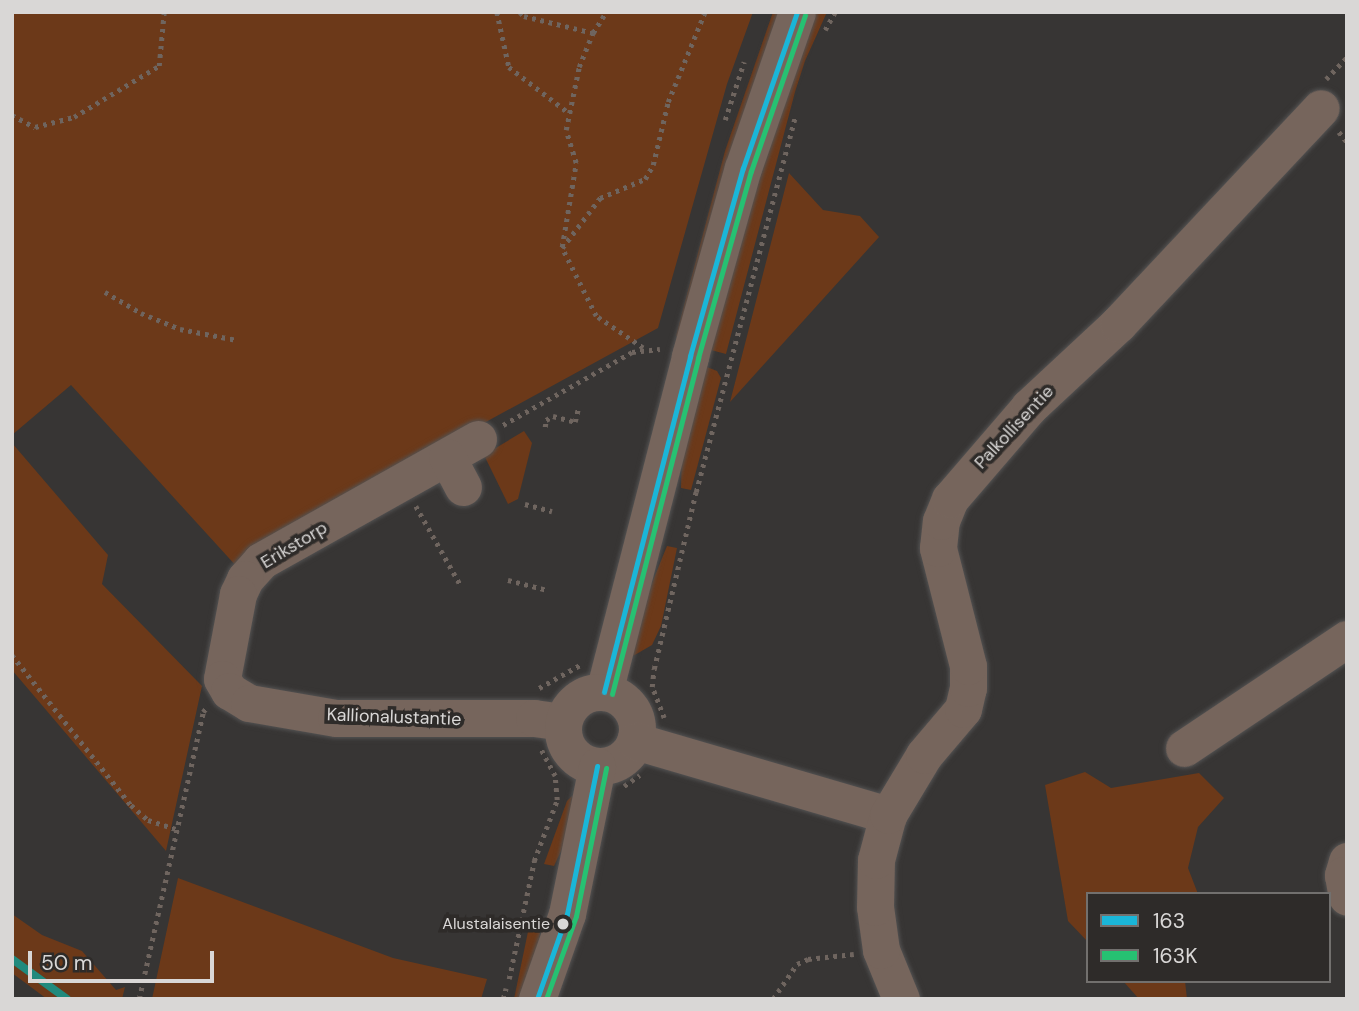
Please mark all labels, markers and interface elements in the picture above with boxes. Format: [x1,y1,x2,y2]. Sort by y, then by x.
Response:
street label: Palkollisentie [970,381,1058,473]
street label: Erikstorp [257,517,331,573]
street label: Kallionalustantie [326,704,462,730]
legend [1086,892,1331,983]
text: 163 [1153,907,1185,935]
place label: Alustalaisentie [442,914,550,934]
marker: Alustalaisentie [556,917,570,931]
scale bar [32,937,217,981]
text: 163K [1153,942,1197,970]
text: 50 m [41,949,92,977]

